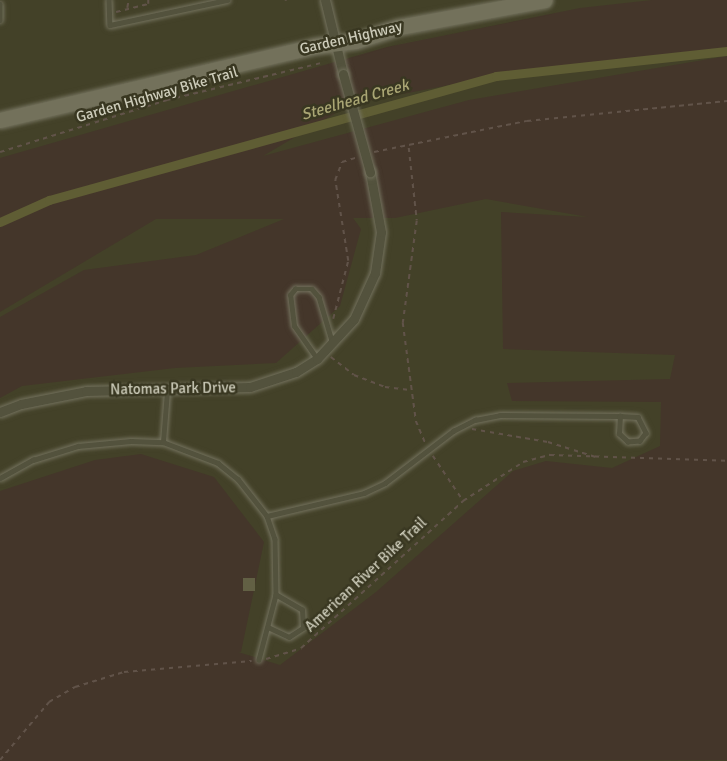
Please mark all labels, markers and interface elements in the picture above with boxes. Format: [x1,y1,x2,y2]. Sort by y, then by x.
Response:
street label: Garden Highway [298,17,404,59]
street label: Garden Highway Bike Trail [74,63,240,127]
water label: Steelhead Creek [299,75,411,125]
street label: Natomas Park Drive [110,379,236,399]
street label: American River Bike Trail [301,514,431,636]

